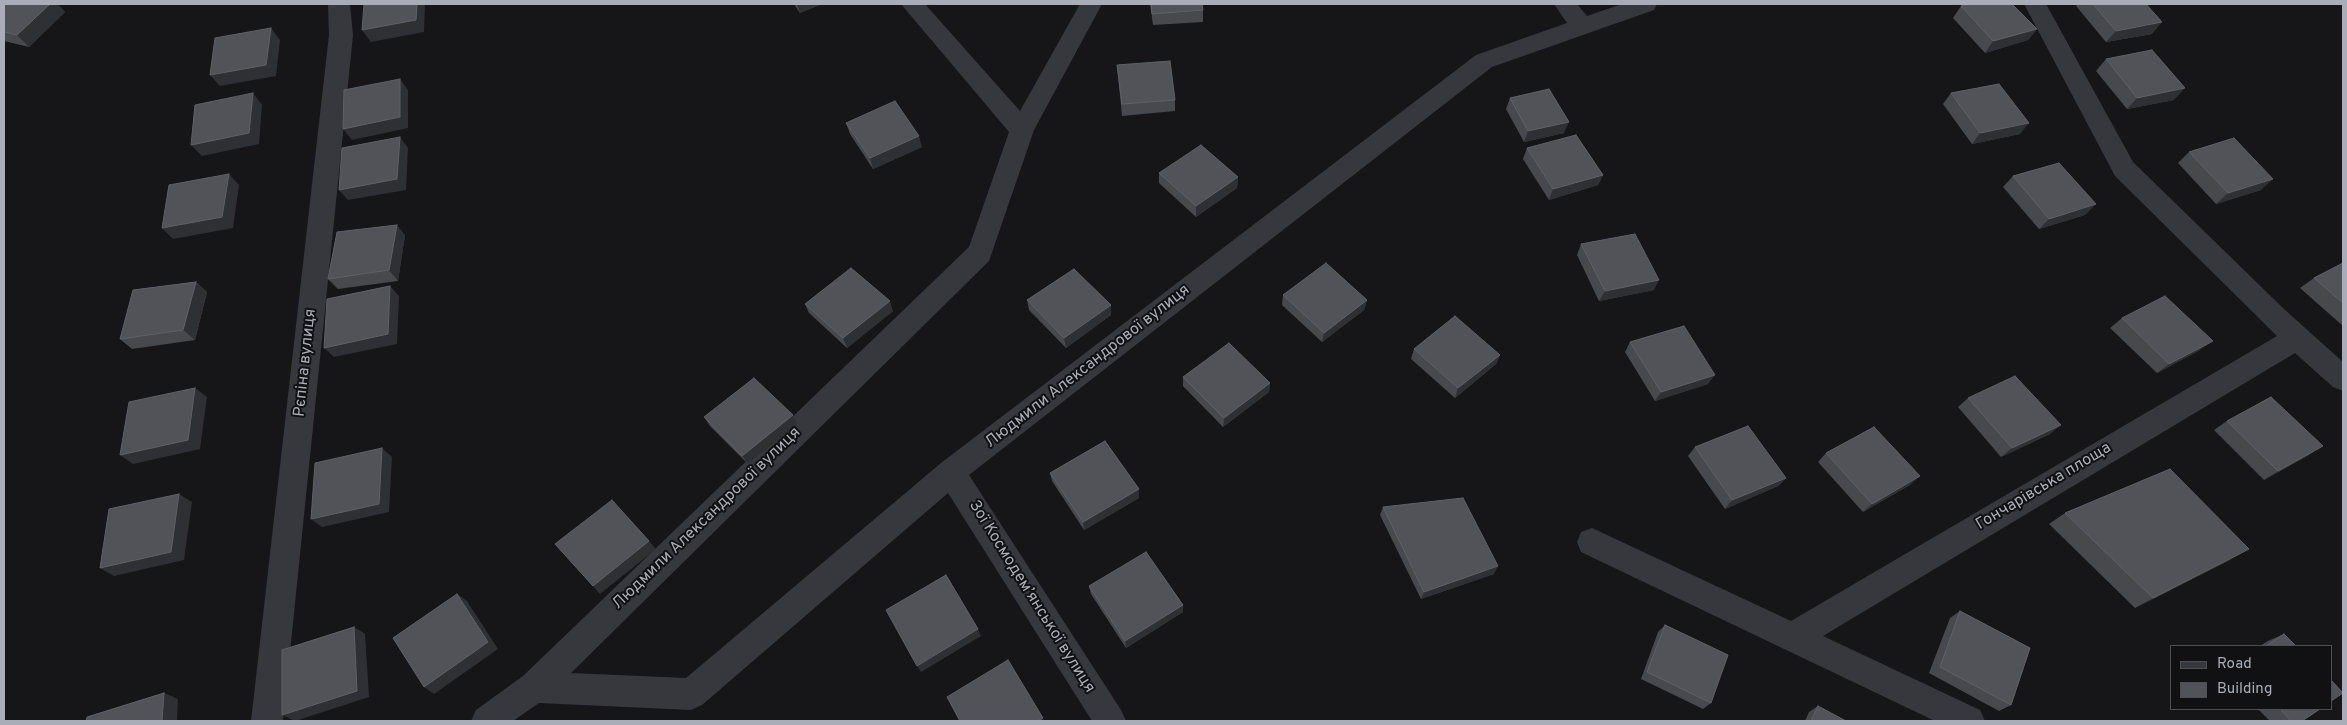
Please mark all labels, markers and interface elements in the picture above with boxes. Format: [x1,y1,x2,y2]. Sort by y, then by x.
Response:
street label: Людмили Александрової вулиця [982,281,1194,453]
street label: Рєпіна вулиця [291,308,321,418]
street label: Людмили Александрової вулиця [609,424,805,614]
street label: Гончарівська площа [1973,439,2115,535]
street label: Зої Космодем’янської вулиця [964,497,1098,697]
legend [2170,645,2332,710]
text: Road [2217,655,2252,674]
text: Building [2217,680,2272,699]

